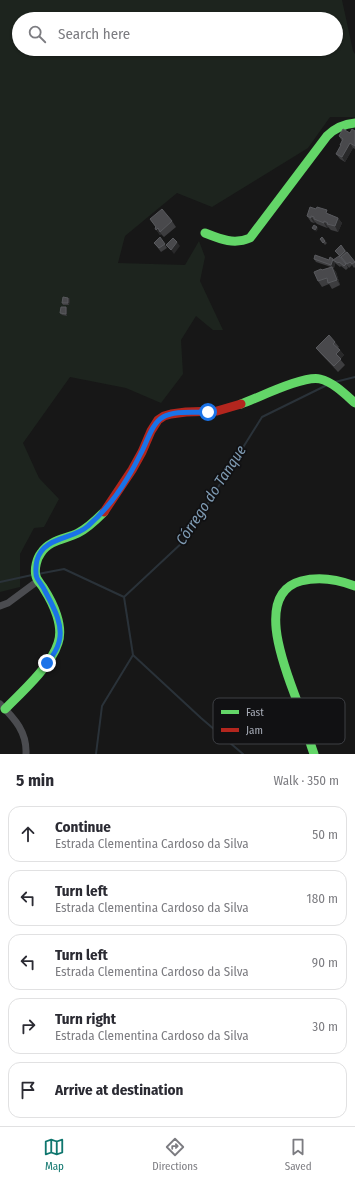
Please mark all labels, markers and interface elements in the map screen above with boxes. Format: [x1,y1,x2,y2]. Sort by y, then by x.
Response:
search box [12,12,343,56]
icon: search [26,23,48,45]
text: Search here [58,25,130,43]
route start [199,403,217,421]
water label: Córrego do Tanque [172,442,250,548]
route end [38,654,56,672]
legend [213,698,345,744]
text: Fast [246,706,264,719]
text: Jam [246,724,263,737]
text: 5 min [16,770,54,791]
text: Walk · 350 m [273,773,339,788]
text: Continue [55,818,111,836]
icon: ahead [17,823,39,845]
text: 50 m [312,827,338,842]
text: Estrada Clementina Cardoso da Silva [55,836,249,851]
text: Turn left [55,882,108,900]
icon: left [17,887,39,909]
text: 180 m [307,891,338,906]
text: Estrada Clementina Cardoso da Silva [55,900,249,915]
text: Turn left [55,946,108,964]
icon: left [17,951,39,973]
text: 90 m [312,955,338,970]
text: Estrada Clementina Cardoso da Silva [55,964,249,979]
text: Turn right [55,1010,116,1028]
icon: right [17,1015,39,1037]
text: 30 m [312,1019,338,1034]
text: Estrada Clementina Cardoso da Silva [55,1028,249,1043]
icon: arrive [17,1079,39,1101]
text: Arrive at destination [55,1081,183,1099]
tab: Map [43,1136,65,1173]
tab: Directions [152,1136,198,1173]
tab: Saved [285,1136,312,1173]

